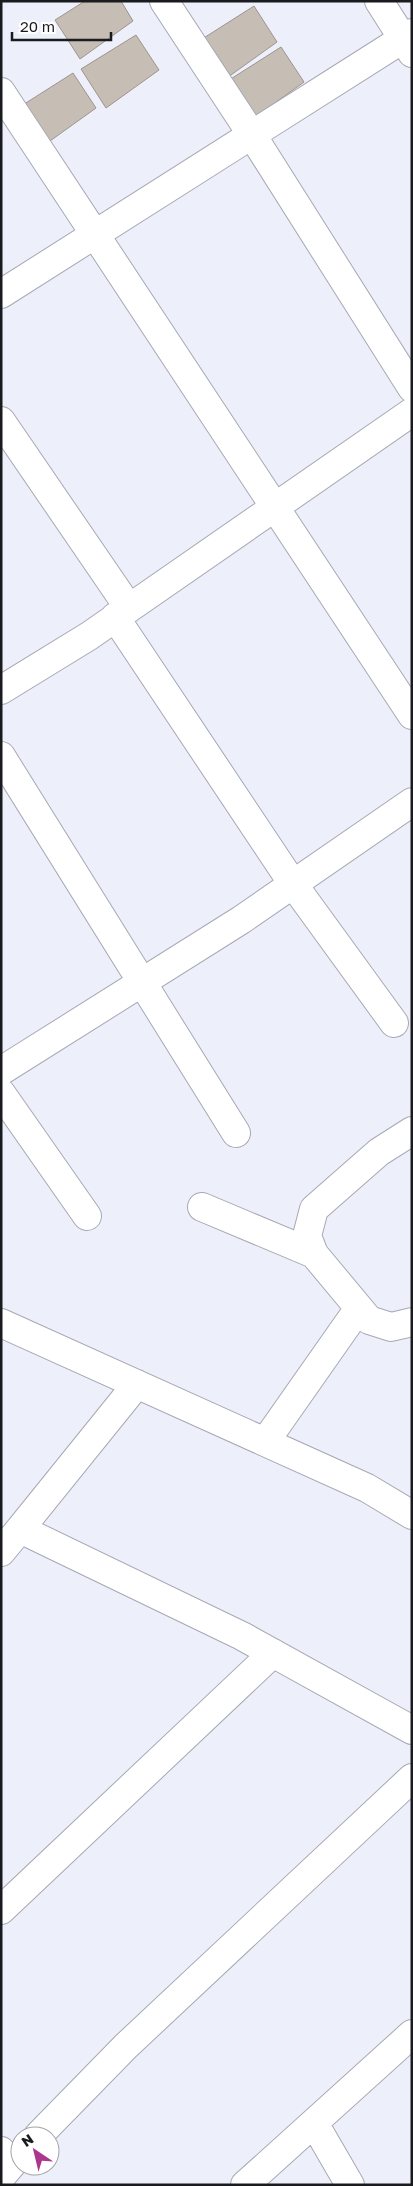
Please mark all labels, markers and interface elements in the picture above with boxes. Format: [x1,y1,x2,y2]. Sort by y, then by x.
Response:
scale bar [12,10,111,42]
text: 20 m [20,17,55,35]
north arrow [10,2126,60,2176]
text: N [18,2130,36,2150]

